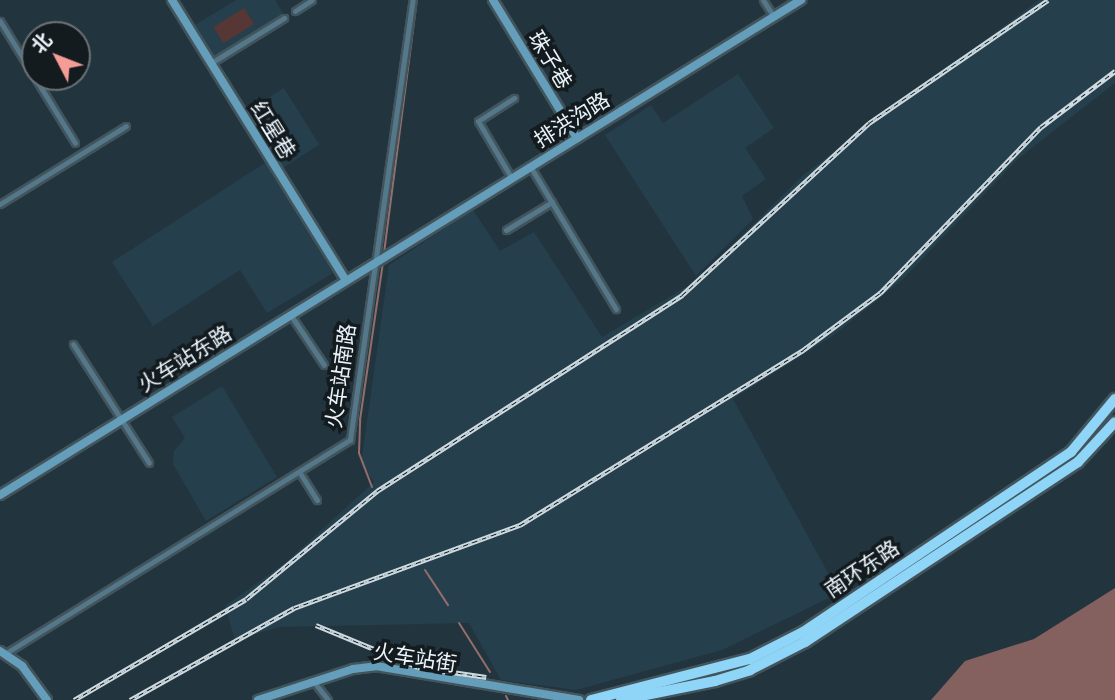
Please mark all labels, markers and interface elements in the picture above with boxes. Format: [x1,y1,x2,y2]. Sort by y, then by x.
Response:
north arrow [21,21,91,91]
text: 北 [25,27,58,59]
street label: 珠子巷 [523,27,577,93]
street label: 排洪沟路 [530,87,614,153]
street label: 红星巷 [246,97,300,163]
street label: 火车站东路 [134,320,236,398]
street label: 火车站南路 [321,322,361,430]
street label: 南环东路 [820,535,904,603]
street label: 火车站街 [372,639,458,677]

